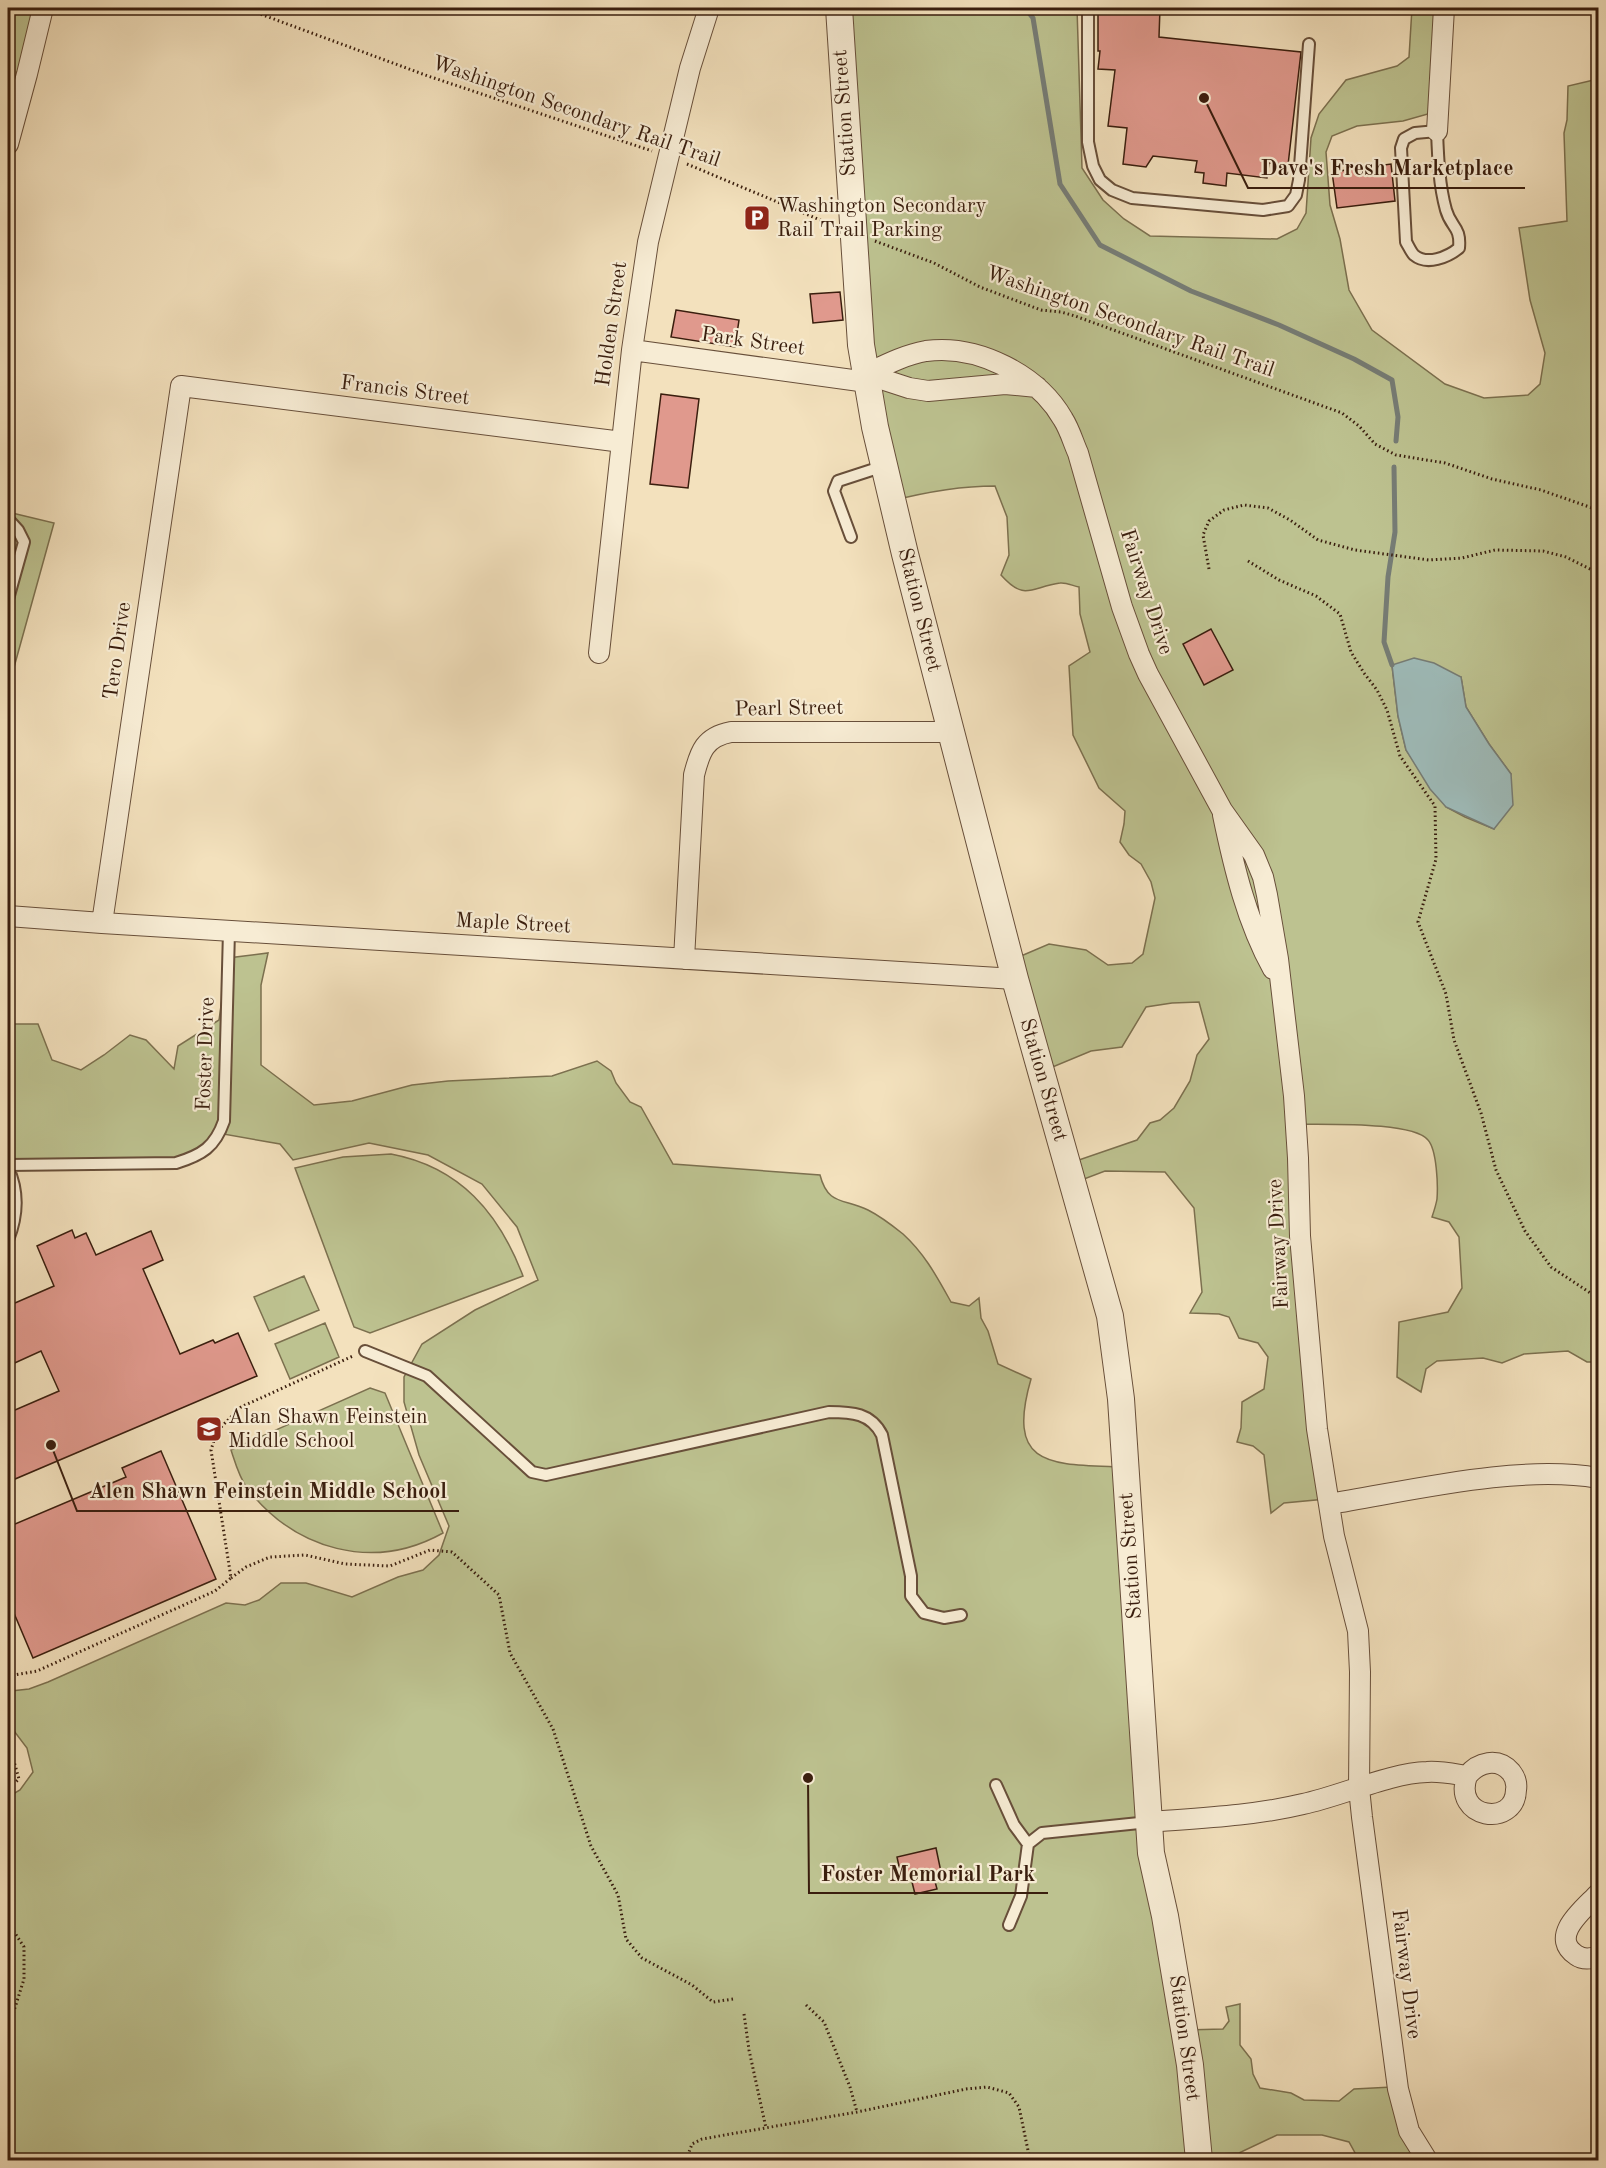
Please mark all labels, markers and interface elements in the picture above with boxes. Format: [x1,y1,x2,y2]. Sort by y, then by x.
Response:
street label: Station Street [830,49,860,177]
street label: Washington Secondary Rail Trail [429,53,723,171]
callout: Dave's Fresh Marketplace [1248,148,1525,188]
text: Dave's Fresh Marketplace [1260,158,1514,180]
place label: Washington Secondary Rail Trail Parking [777,196,987,241]
parking icon: Washington Secondary Rail Trail Parking [742,203,772,233]
street label: Holden Street [593,260,631,388]
street label: Washington Secondary Rail Trail [983,263,1277,381]
street label: Park Street [700,324,806,360]
street label: Francis Street [339,373,471,409]
street label: Fairway Drive [1116,527,1176,657]
street label: Station Street [893,546,945,674]
street label: Tero Drive [101,601,135,701]
street label: Pearl Street [734,698,844,720]
street label: Maple Street [455,910,571,938]
street label: Foster Drive [194,997,218,1111]
street label: Station Street [1015,1016,1071,1144]
street label: Fairway Drive [1265,1178,1293,1310]
place label: Alan Shawn Feinstein Middle School [228,1407,428,1452]
school or university icon: Alan Shawn Feinstein Middle School [194,1414,224,1444]
callout: Alen Shawn Feinstein Middle School [77,1471,459,1511]
text: Alen Shawn Feinstein Middle School [89,1481,447,1503]
street label: Station Street [1116,1492,1146,1620]
callout: Foster Memorial Park [809,1853,1048,1893]
text: Foster Memorial Park [821,1864,1035,1886]
street label: Fairway Drive [1388,1908,1424,2040]
street label: Station Street [1165,1974,1203,2102]

